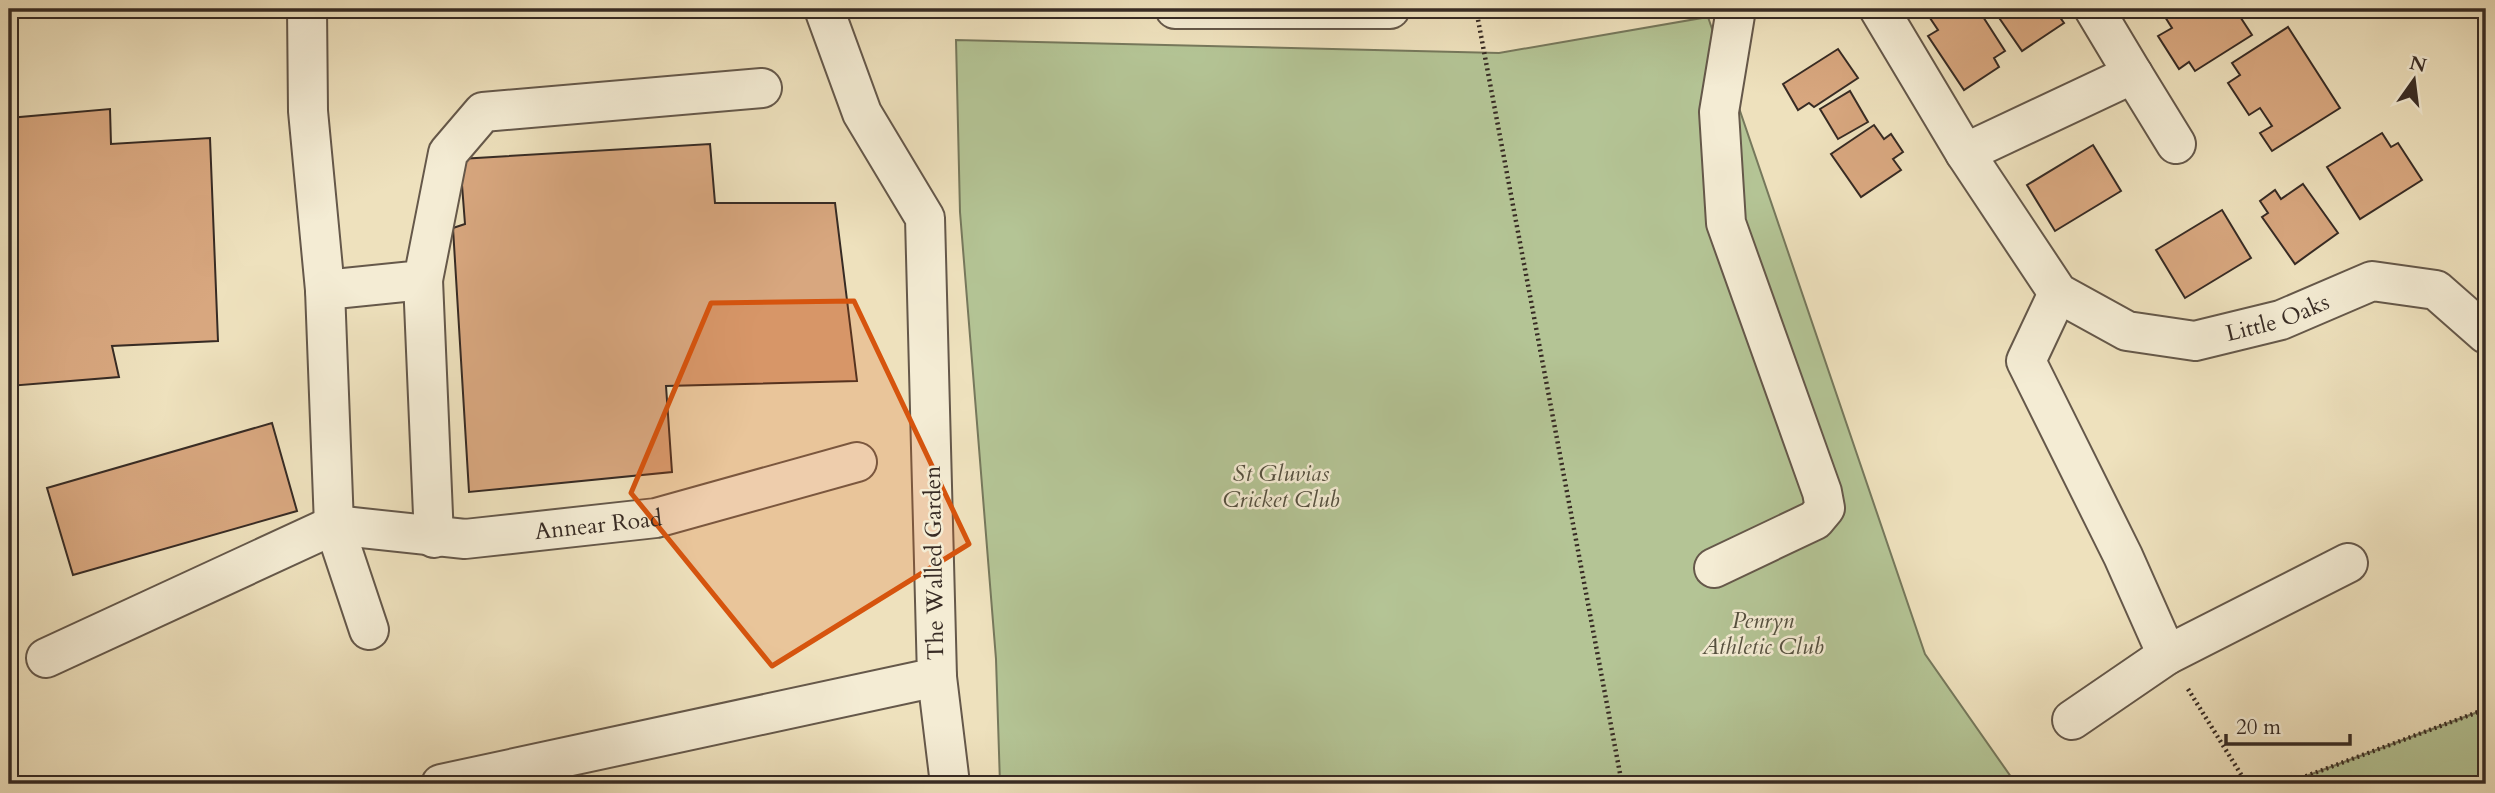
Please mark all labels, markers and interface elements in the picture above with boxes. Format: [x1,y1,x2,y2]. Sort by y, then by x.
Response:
north arrow [2380,46,2450,116]
text: N [2407,50,2430,79]
street label: Little Oaks [2222,286,2334,348]
park label: St Gluvias Cricket Club [1222,458,1340,515]
street label: The Walled Garden [917,466,951,660]
street label: Annear Road [533,502,664,547]
park label: Penryn Athletic Club [1701,605,1824,662]
scale bar [2226,702,2350,746]
text: 20 m [2236,713,2281,742]

